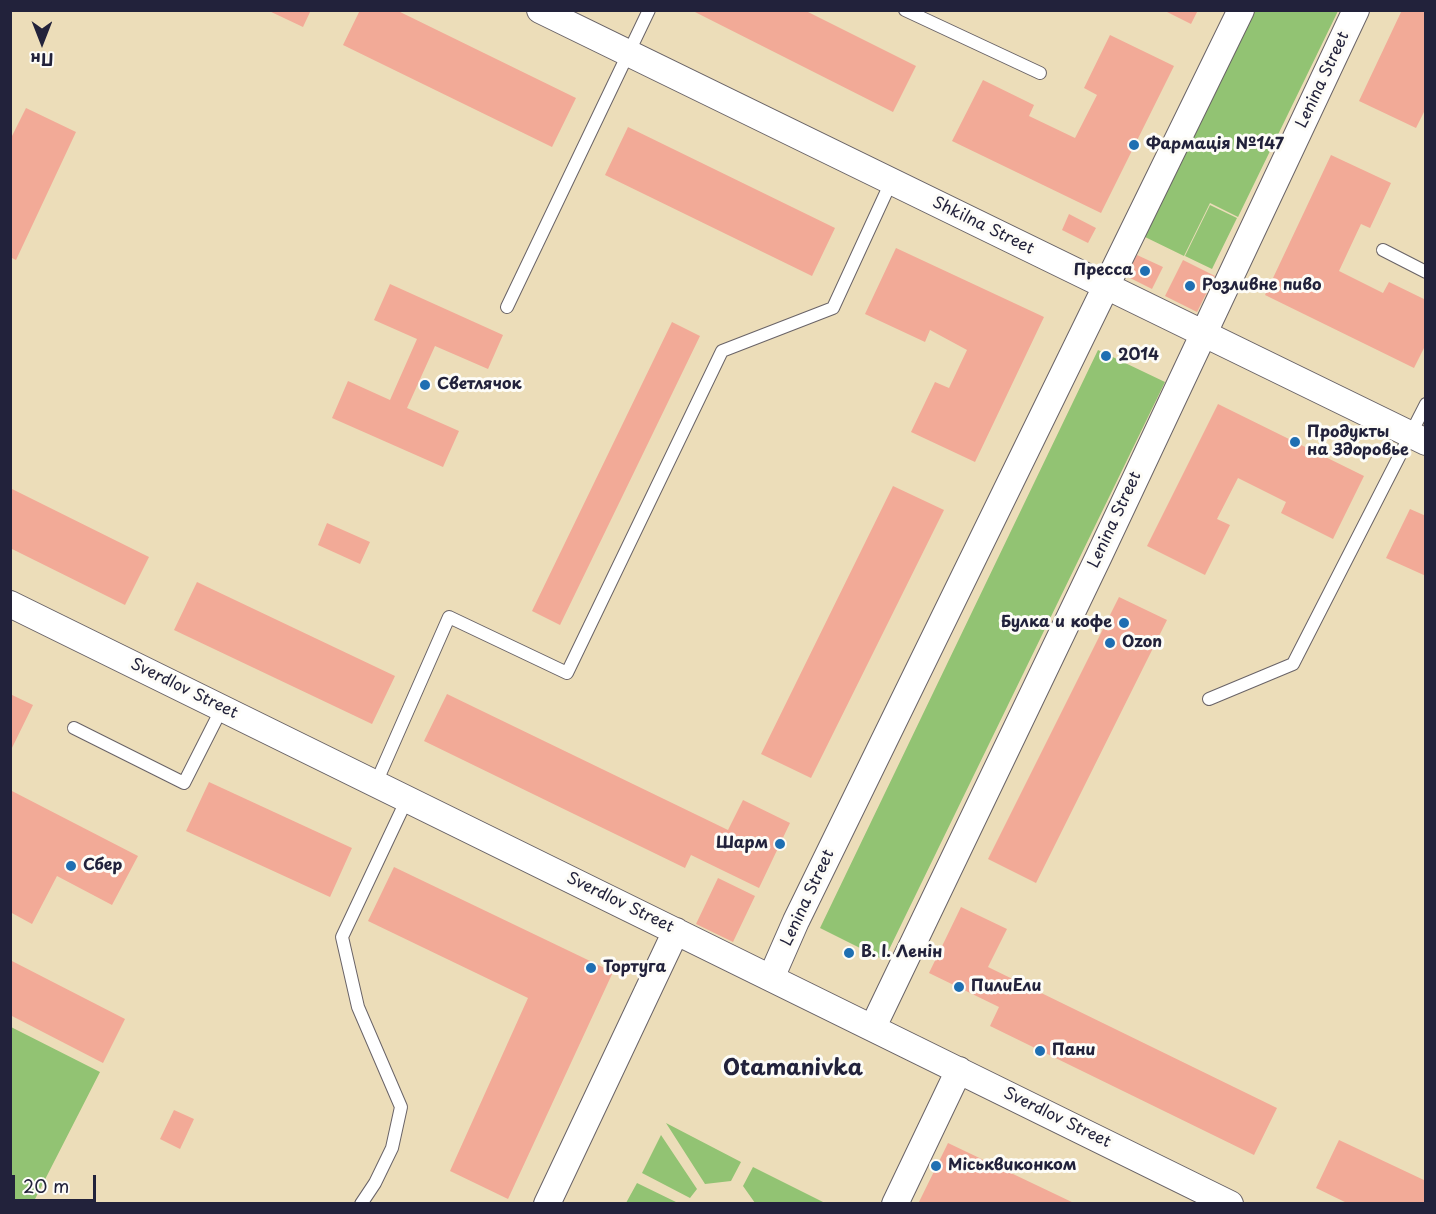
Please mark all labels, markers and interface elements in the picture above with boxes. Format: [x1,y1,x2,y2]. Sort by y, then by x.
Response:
north arrow [12,12,72,72]
street label: Lenina Street [1292,29,1354,131]
text: Пн [30,48,54,72]
place label: Фармація №147 [1146,135,1284,155]
marker: Фармація №147 [1127,138,1141,152]
street label: Shkilna Street [929,193,1037,259]
place label: Пресса [1074,261,1133,281]
marker: Пресса [1138,264,1152,278]
place label: Розливне пиво [1202,276,1322,296]
marker: Розливне пиво [1183,279,1197,293]
place label: 2014 [1118,346,1159,366]
marker: 2014 [1099,349,1113,363]
place label: Светлячок [437,375,522,395]
marker: Светлячок [418,378,432,392]
place label: Продукты на Здоровье [1307,423,1409,461]
marker: Продукты на Здоровье [1288,435,1302,449]
street label: Lenina Street [1084,469,1146,571]
place label: Булка и кофе [1001,613,1112,633]
marker: Булка и кофе [1117,616,1131,630]
place label: Ozon [1122,633,1162,653]
marker: Ozon [1103,636,1117,650]
street label: Sverdlov Street [127,655,241,723]
place label: Шарм [716,834,768,854]
marker: Шарм [773,837,787,851]
street label: Lenina Street [777,847,839,949]
place label: Сбер [83,856,122,876]
marker: Сбер [64,859,78,873]
street label: Sverdlov Street [563,869,677,937]
place label: В. І. Ленін [861,943,942,963]
marker: В. І. Ленін [842,946,856,960]
place label: Тортуга [603,958,666,978]
marker: Тортуга [584,961,598,975]
place label: ПилиЕли [971,977,1041,997]
marker: ПилиЕли [952,980,966,994]
place label: Пани [1052,1041,1096,1061]
marker: Пани [1033,1044,1047,1058]
district label: Otamanivka [723,1056,863,1082]
street label: Sverdlov Street [1000,1084,1114,1152]
place label: Міськвиконком [948,1156,1076,1176]
marker: Міськвиконком [929,1159,943,1173]
scale bar [15,1163,99,1201]
text: 20 m [23,1172,69,1199]

